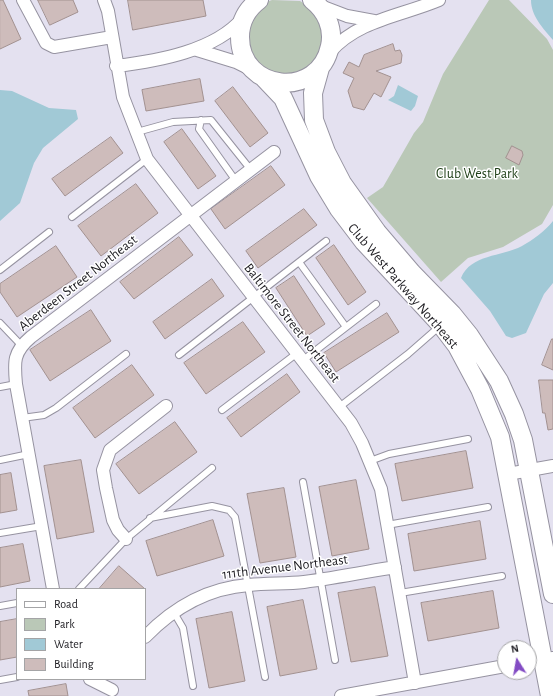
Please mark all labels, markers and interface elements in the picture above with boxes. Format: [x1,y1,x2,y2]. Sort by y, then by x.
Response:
park label: Club West Park [436,166,518,182]
street label: Club West Parkway Northeast [344,220,462,352]
street label: Aberdeen Street Northeast [15,231,141,335]
street label: Baltimore Street Northeast [240,260,344,386]
street label: 111th Avenue Northeast [221,551,349,583]
legend [16,588,146,680]
text: Road [54,598,78,610]
text: Park [54,618,75,630]
text: Water [54,638,83,650]
north arrow [497,640,537,680]
text: N [510,643,520,655]
text: Building [54,658,94,670]

